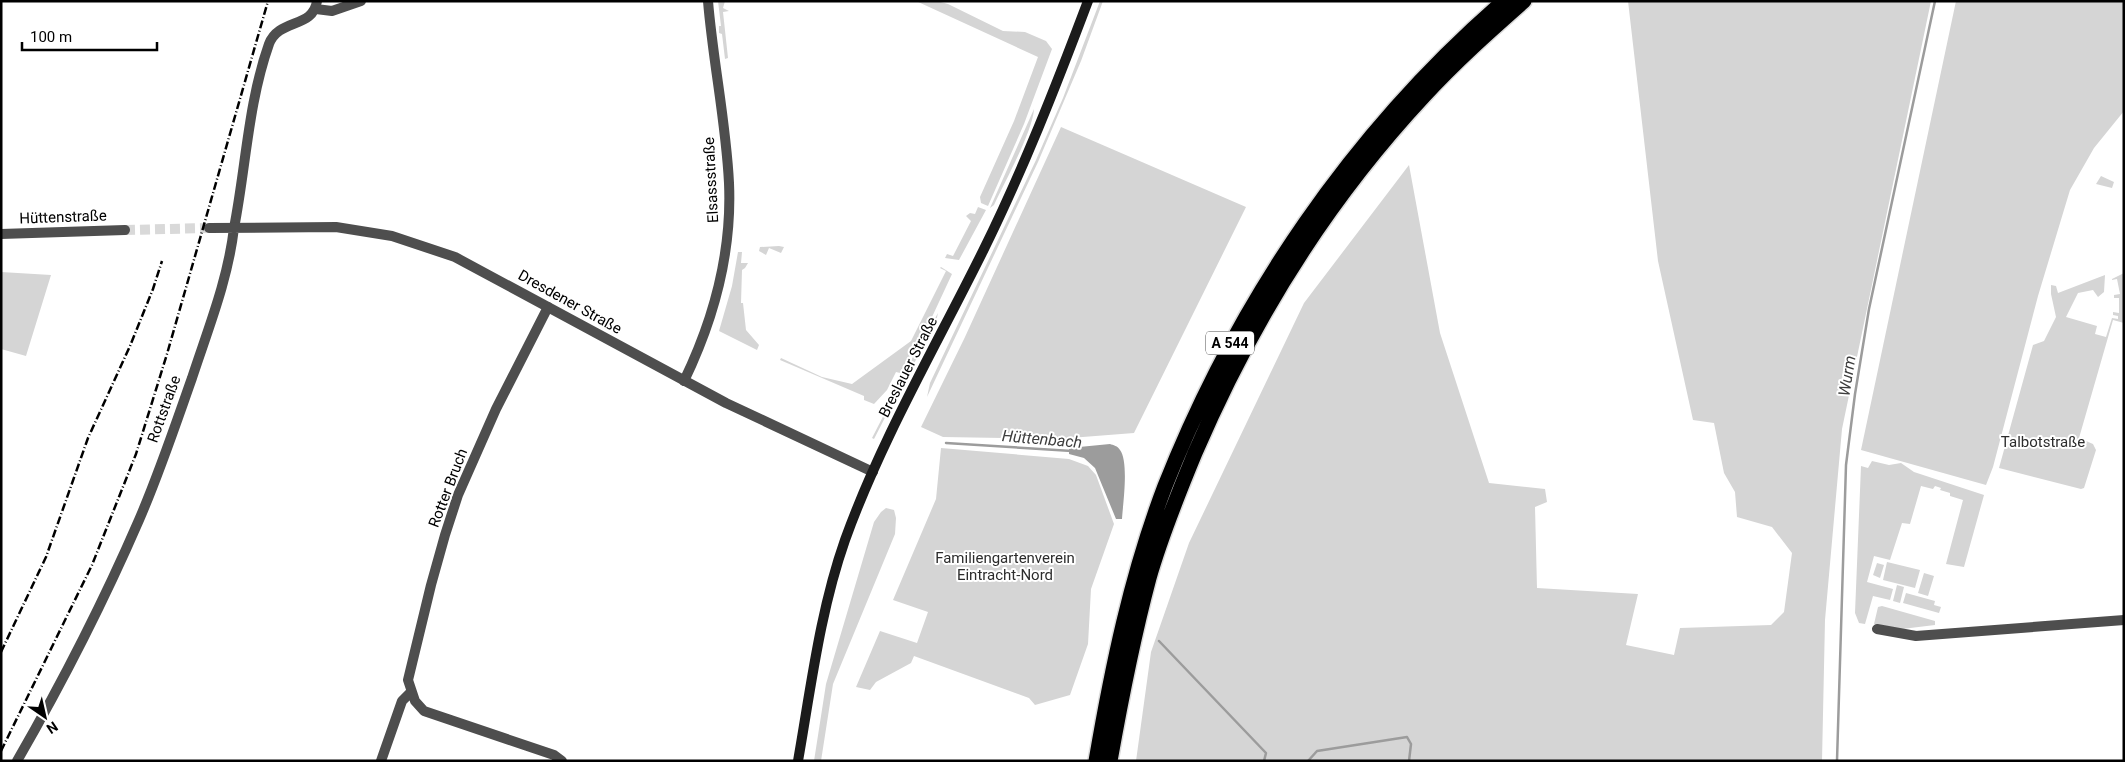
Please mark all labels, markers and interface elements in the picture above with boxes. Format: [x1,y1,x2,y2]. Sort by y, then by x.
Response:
scale bar [22,20,158,52]
text: 100 m [30,28,72,46]
street label: Elsassstraße [700,137,722,223]
street label: Hüttenstraße [19,206,107,228]
street label: Dresdener Straße [515,266,625,338]
street label: Breslauer Straße [875,314,941,420]
road number: A 544 [1206,332,1254,354]
water label: Wurm [1834,354,1860,398]
street label: Rottstraße [144,373,184,445]
water label: Hüttenbach [1001,426,1083,452]
park label: Talbotstraße [2001,433,2085,451]
street label: Rotter Bruch [425,446,471,530]
park label: Familiengartenverein Eintracht-Nord [935,549,1075,584]
north arrow [20,692,70,742]
text: N [44,718,61,737]

